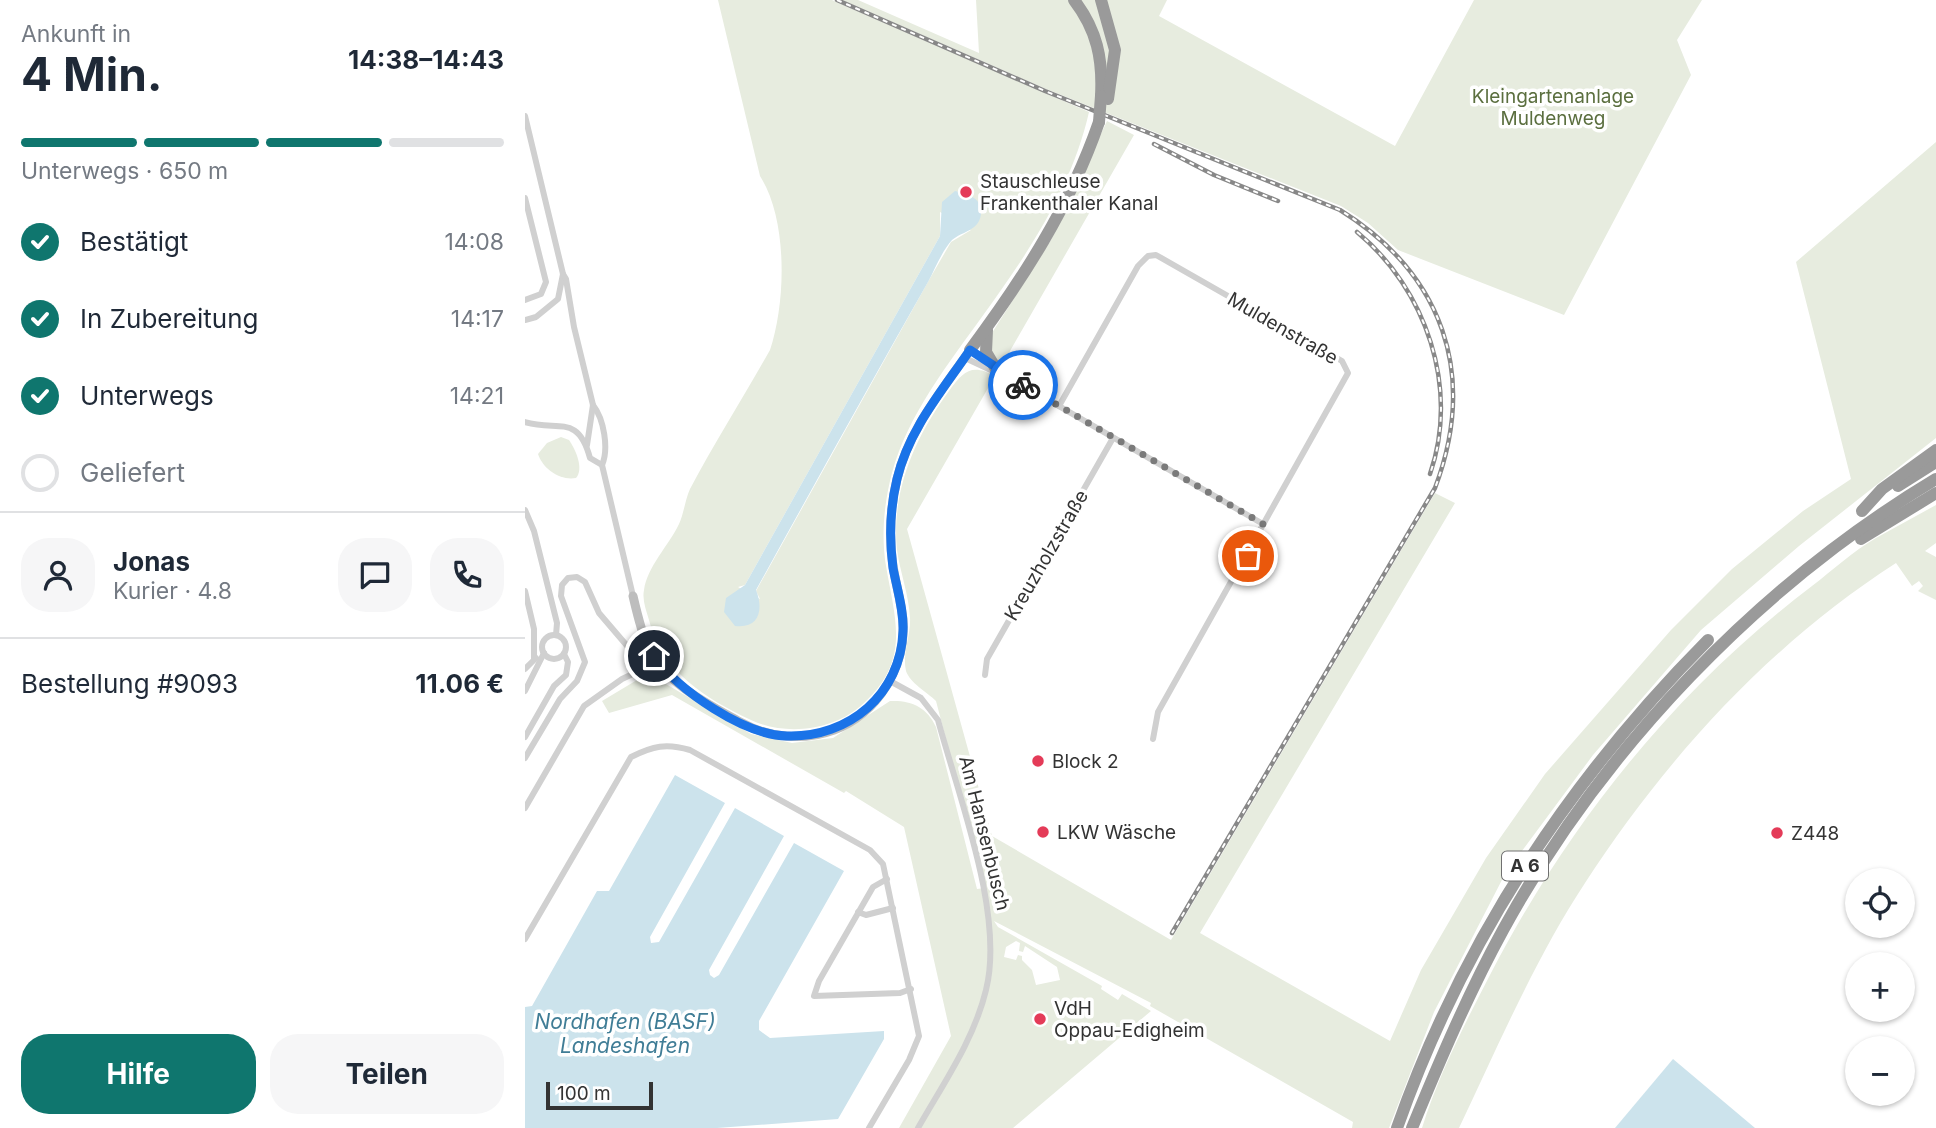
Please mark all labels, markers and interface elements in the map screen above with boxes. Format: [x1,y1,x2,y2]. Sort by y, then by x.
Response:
text: Ankunft in [21,20,131,48]
text: 14:38–14:43 [348,44,504,75]
text: 4 Min. [21,46,162,102]
park label: Kleingartenanlage Muldenweg [1472,85,1634,130]
text: Unterwegs · 650 m [21,157,228,185]
place label: Stauschleuse Frankenthaler Kanal [980,170,1158,215]
marker: Stauschleuse Frankenthaler Kanal [958,184,974,200]
icon: check [21,223,59,261]
text: Bestätigt [80,226,188,257]
text: 14:08 [444,228,504,256]
street label: Muldenstraße [1223,288,1342,369]
icon: check [21,300,59,338]
text: In Zubereitung [80,303,258,334]
text: 14:17 [451,305,504,333]
courier [988,350,1058,420]
icon: bike [1004,366,1042,404]
icon: check [21,377,59,415]
text: Unterwegs [80,380,214,411]
text: 14:21 [450,382,504,410]
text: Geliefert [80,457,185,488]
street label: Kreuzholzstraße [1000,486,1093,625]
pin [1218,526,1278,586]
icon: bag [1229,537,1267,575]
button: person [21,538,95,612]
button: chat [338,538,412,612]
button: phone [430,538,504,612]
text: Jonas [113,546,190,577]
text: Kurier · 4.8 [113,577,232,605]
pin [624,626,684,686]
icon: home [635,637,673,675]
text: Bestellung #9093 [21,668,238,699]
text: 11.06 € [415,668,504,699]
place label: Block 2 [1052,750,1119,773]
street label: Am Hansenbusch [954,753,1015,913]
marker: Block 2 [1030,753,1046,769]
place label: LKW Wäsche [1057,821,1176,844]
place label: Z448 [1791,822,1839,845]
marker: LKW Wäsche [1035,824,1051,840]
marker: Z448 [1769,825,1785,841]
road number: A 6 [1502,852,1548,880]
map controls [1845,868,1915,1106]
button: locate [1845,868,1915,938]
button: + [1845,952,1915,1022]
place label: VdH Oppau-Edigheim [1054,997,1205,1042]
water label: Nordhafen (BASF) Landeshafen [534,1009,716,1058]
marker: VdH Oppau-Edigheim [1032,1011,1048,1027]
button: Hilfe [21,1034,256,1114]
button: Teilen [270,1034,504,1114]
button: − [1845,1036,1915,1106]
scale bar [546,1079,653,1111]
text: 100 m [557,1082,611,1105]

